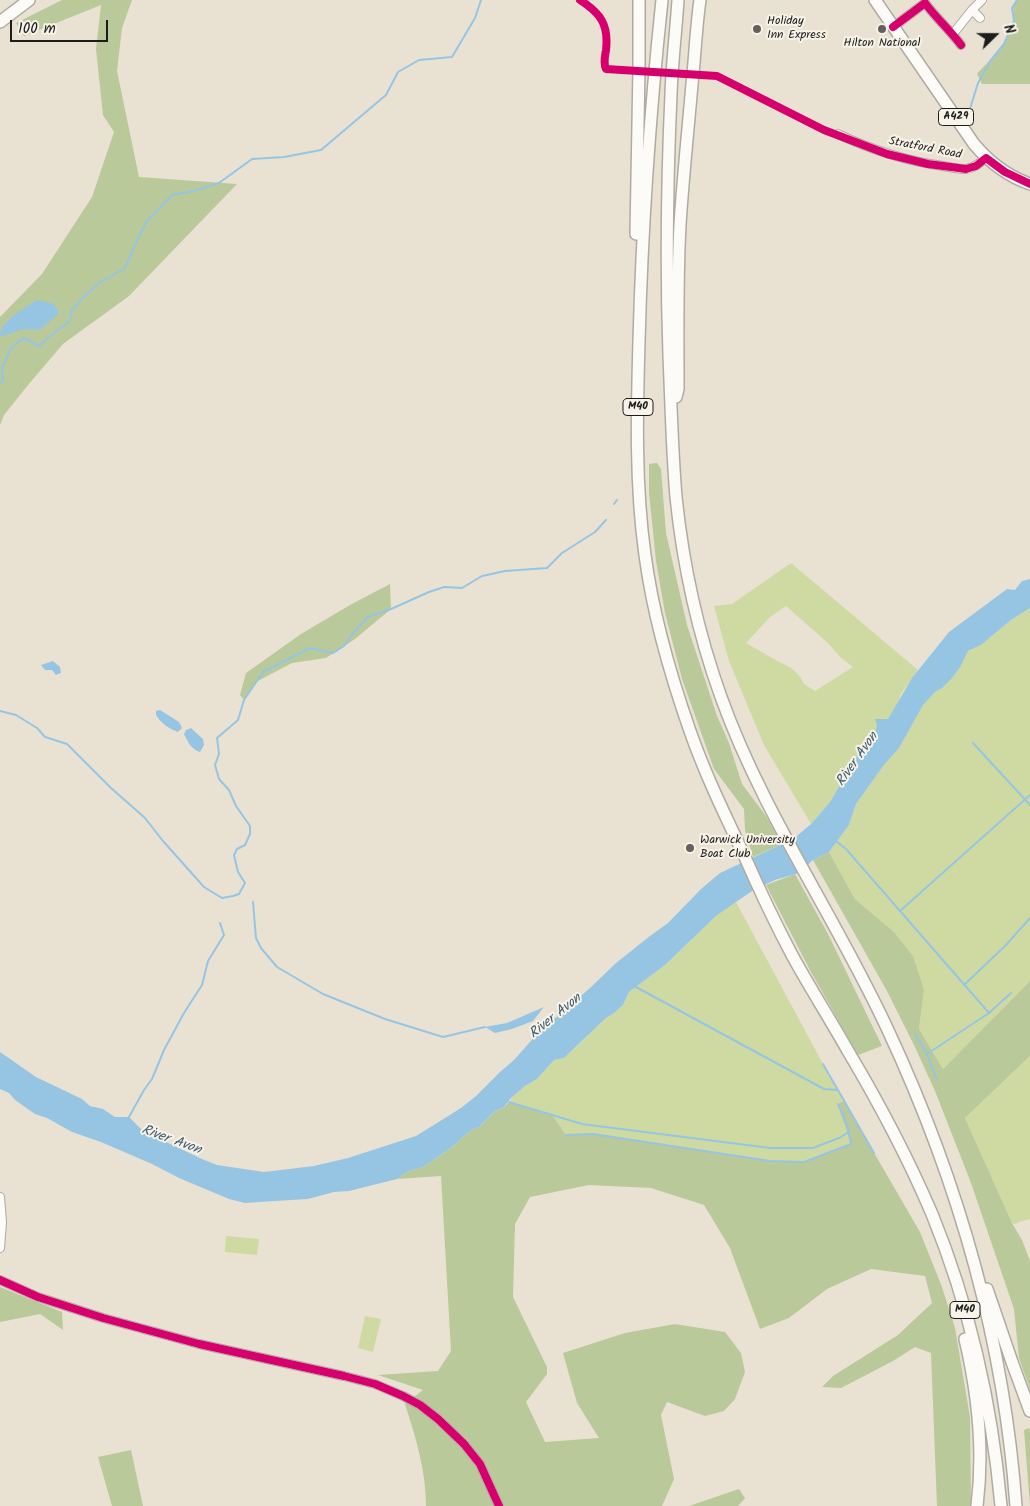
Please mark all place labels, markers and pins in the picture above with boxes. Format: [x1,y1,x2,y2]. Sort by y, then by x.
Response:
place label: Holiday Inn Express [767,15,826,43]
marker: Holiday Inn Express [751,23,763,35]
marker: Hilton National [876,23,888,35]
place label: Hilton National [844,37,920,51]
place label: Warwick University Boat Club [700,834,795,862]
marker: Warwick University Boat Club [684,842,696,854]

